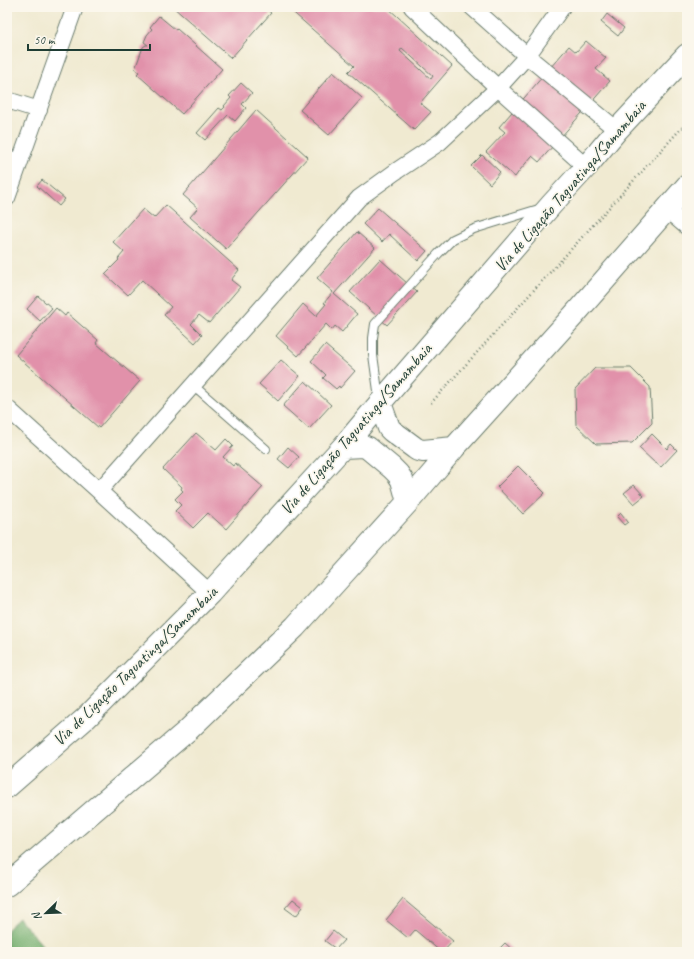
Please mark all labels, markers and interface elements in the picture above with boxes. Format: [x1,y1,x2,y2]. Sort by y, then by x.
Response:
scale bar [28,26,150,52]
text: 50 m [34,32,56,48]
street label: Via de Ligação Taguatinga/Samambaia [490,95,651,276]
street label: Via de Ligação Taguatinga/Samambaia [276,338,437,519]
street label: Via de Ligação Taguatinga/Samambaia [48,581,222,750]
north arrow [26,893,66,933]
text: N [28,909,45,923]

